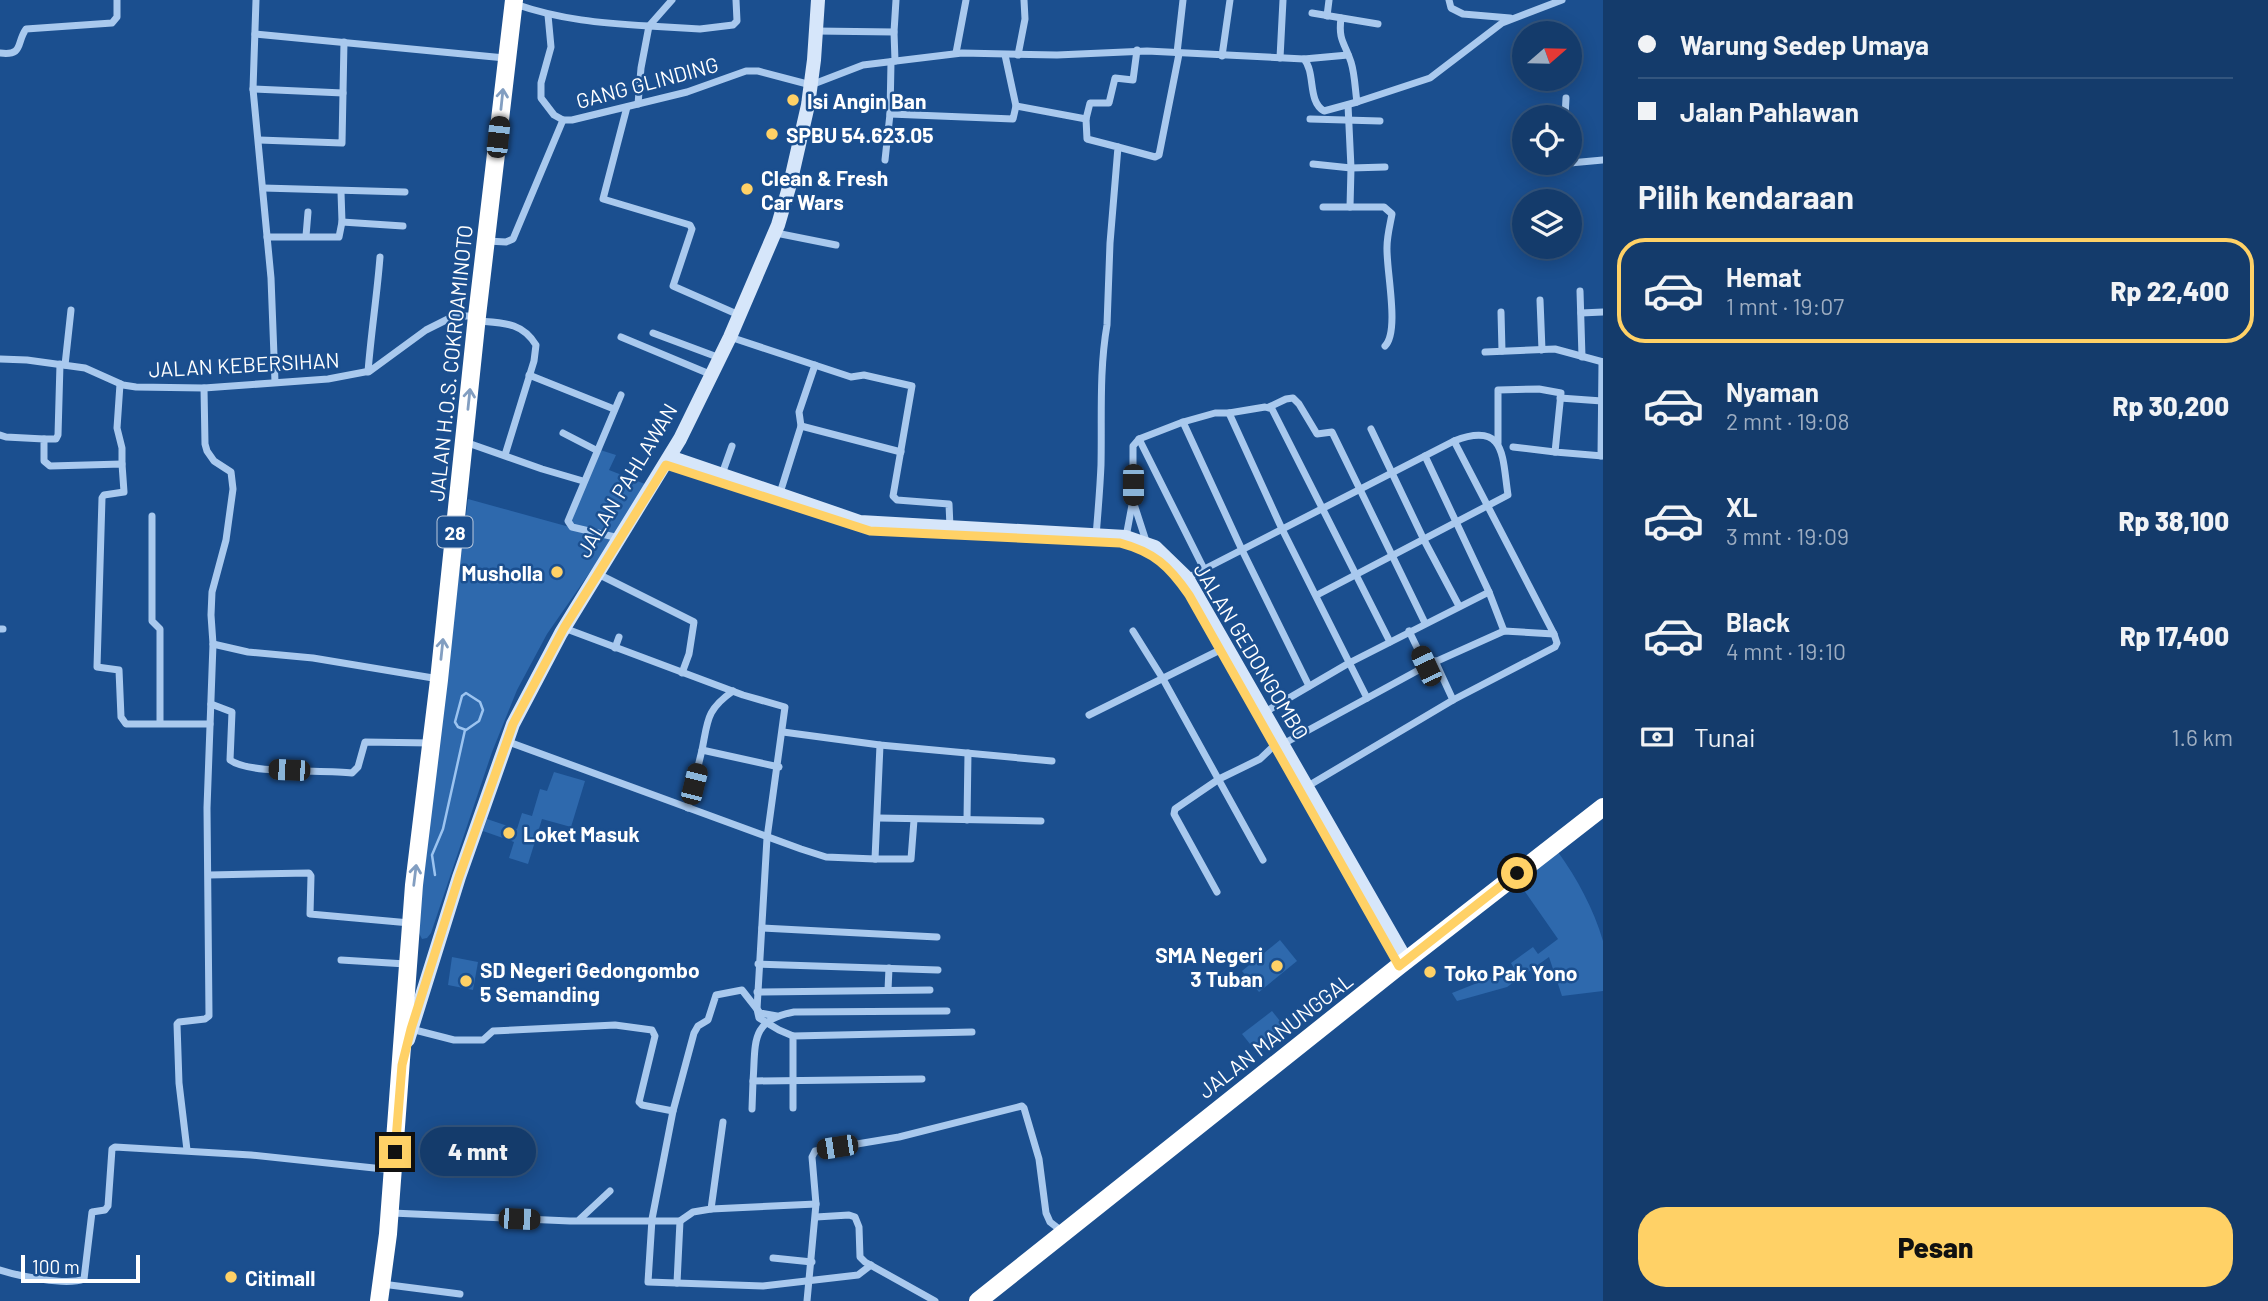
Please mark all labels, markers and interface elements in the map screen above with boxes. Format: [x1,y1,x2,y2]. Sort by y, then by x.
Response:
north arrow [1512,21,1582,91]
map controls [1512,21,1582,259]
text: Warung Sedep Umaya [1680,29,1929,60]
street label: GANG GLINDING [573,51,721,113]
place label: Isi Angin Ban [807,88,926,113]
one-way arrow [495,89,508,111]
marker: Isi Angin Ban [785,92,801,108]
text: Jalan Pahlawan [1680,96,1859,127]
button: locate [1512,105,1582,175]
car [486,115,511,159]
place label: SPBU 54.623.05 [786,122,934,147]
marker: SPBU 54.623.05 [764,126,780,142]
place label: Clean & Fresh Car Wars [761,165,888,214]
text: Pilih kendaraan [1638,177,1854,215]
marker: Clean & Fresh Car Wars [739,181,755,197]
button: layers [1512,189,1582,259]
street label: JALAN H.O.S. COKROAMINOTO [423,224,477,502]
icon: car [1642,259,1705,322]
text: Hemat [1726,261,1802,292]
text: Rp 22,400 [2111,275,2229,306]
text: 1 mnt · 19:07 [1726,292,1844,320]
street label: JALAN KEBERSIHAN [148,347,340,381]
icon: car [1642,374,1705,437]
text: Nyaman [1726,376,1819,407]
one-way arrow [463,388,476,410]
text: Rp 30,200 [2112,390,2229,421]
street label: JALAN PAHLAWAN [570,399,682,561]
text: 2 mnt · 19:08 [1726,407,1850,435]
car [1123,464,1144,506]
icon: car [1642,489,1705,552]
text: XL [1726,491,1757,522]
text: Rp 38,100 [2119,505,2229,536]
road number: 28 [438,516,472,548]
text: 3 mnt · 19:09 [1726,522,1849,550]
street label: JALAN GEDONGOMBO [1189,558,1315,744]
place label: Musholla [462,560,543,585]
marker: Musholla [549,564,565,580]
icon: car [1642,604,1705,667]
text: Black [1726,606,1790,637]
text: Rp 17,400 [2120,620,2229,651]
text: 4 mnt · 19:10 [1726,637,1846,665]
one-way arrow [436,638,449,661]
car [1408,643,1445,689]
icon: cash [1638,718,1676,756]
text: Tunai [1694,721,1756,752]
text: 1.6 km [2172,723,2233,751]
car [268,759,311,781]
car [679,761,710,807]
place label: Loket Masuk [523,821,640,846]
marker: Loket Masuk [501,825,517,841]
route start [1501,857,1533,889]
one-way arrow [408,864,421,887]
place label: SMA Negeri 3 Tuban [1155,942,1263,991]
place label: SD Negeri Gedongombo 5 Semanding [480,957,700,1006]
marker: SMA Negeri 3 Tuban [1269,958,1285,974]
place label: Toko Pak Yono [1444,960,1577,985]
marker: Toko Pak Yono [1422,964,1438,980]
street label: JALAN MANUNGGAL [1193,967,1357,1103]
marker: SD Negeri Gedongombo 5 Semanding [458,973,474,989]
callout: 4 mnt [420,1128,535,1176]
car [815,1133,860,1161]
route end [379,1136,411,1168]
text: 4 mnt [448,1137,508,1165]
button: Pesan [1638,1207,2233,1287]
car [498,1208,541,1230]
scale bar [21,1252,140,1284]
text: 100 m [32,1255,80,1278]
place label: Citimall [245,1265,315,1290]
marker: Citimall [223,1269,239,1285]

